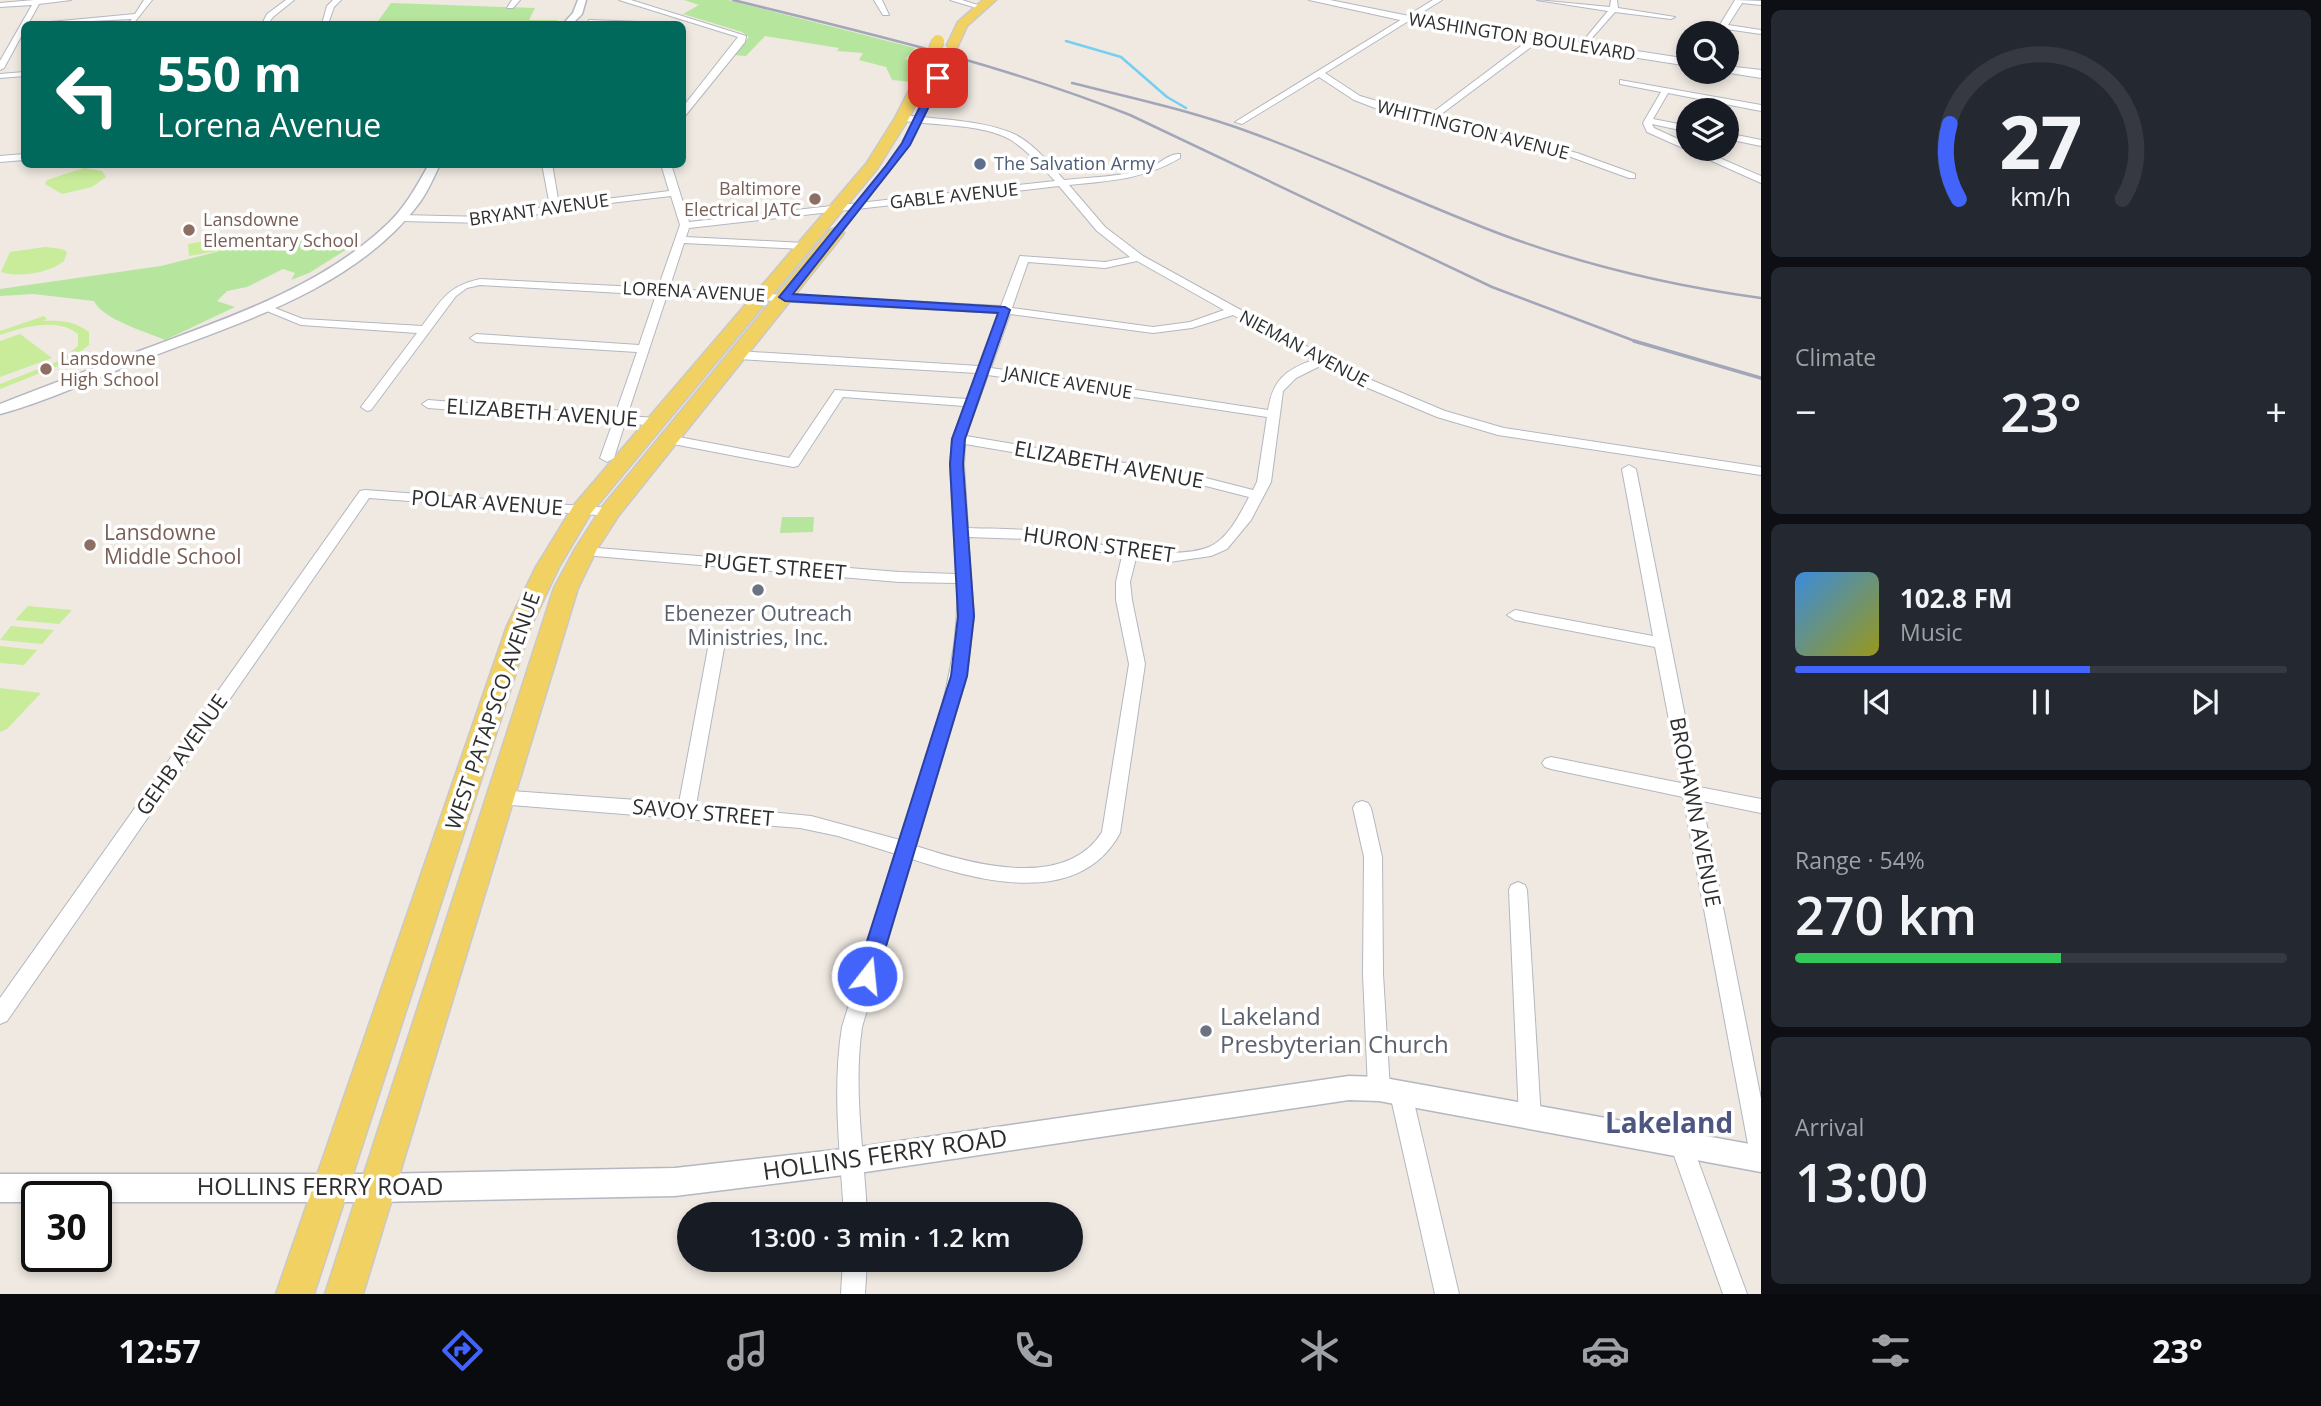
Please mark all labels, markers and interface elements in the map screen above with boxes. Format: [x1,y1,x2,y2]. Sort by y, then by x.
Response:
street label: WASHINGTON BOULEVARD [1407,6,1637,66]
map controls [1676,21,1739,161]
button: search [1676,21,1739,84]
text: 550 m [157,40,302,106]
pin [908,48,968,108]
icon: left [42,49,133,140]
icon: arrive [919,59,957,97]
text: 27 [1999,92,2083,191]
street label: WHITTINGTON AVENUE [1375,94,1572,165]
button: layers [1676,98,1739,161]
text: Lorena Avenue [157,103,381,146]
place label: The Salvation Army [994,151,1156,175]
marker: The Salvation Army [972,156,988,172]
place label: Baltimore Electrical JATC [684,176,801,221]
street label: GABLE AVENUE [889,176,1019,214]
text: km/h [2011,179,2071,213]
street label: BRYANT AVENUE [467,187,610,231]
marker: Baltimore Electrical JATC [807,191,823,207]
place label: Lansdowne Elementary School [203,207,359,252]
marker: Lansdowne Elementary School [181,222,197,238]
street label: LORENA AVENUE [622,275,766,307]
street label: NIEMAN AVENUE [1236,304,1373,392]
text: Climate [1795,341,1876,373]
place label: Lansdowne High School [60,346,159,391]
street label: JANICE AVENUE [1000,360,1134,404]
marker: Lansdowne High School [38,361,54,377]
text: 23° [2000,376,2082,447]
text: − [1795,385,1817,437]
text: + [2265,385,2287,437]
street label: ELIZABETH AVENUE [445,391,639,433]
street label: ELIZABETH AVENUE [1012,434,1206,494]
street label: POLAR AVENUE [410,483,564,521]
place label: Lansdowne Middle School [104,518,241,570]
street label: HURON STREET [1022,520,1177,569]
marker: Lansdowne Middle School [82,537,98,553]
street label: PUGET STREET [703,546,848,586]
text: 102.8 FM [1900,580,2012,616]
marker: Ebenezer Outreach Ministries, Inc. [750,582,766,598]
street label: WEST PATAPSCO AVENUE [438,588,546,833]
place label: Ebenezer Outreach Ministries, Inc. [664,599,852,651]
text: Music [1900,616,1963,648]
icon: previous [1858,683,1896,721]
icon: pause [2022,683,2060,721]
icon: next [2186,683,2224,721]
street label: GEHB AVENUE [129,688,233,820]
street label: BROHAWN AVENUE [1664,715,1728,909]
street label: SAVOY STREET [631,792,775,832]
text: Range · 54% [1795,844,1925,876]
text: 270 km [1795,879,1977,950]
position arrow [830,939,904,1013]
place label: Lakeland Presbyterian Church [1220,999,1449,1060]
marker: Lakeland Presbyterian Church [1198,1023,1214,1039]
district label: Lakeland [1605,1103,1733,1141]
text: Arrival [1795,1111,1864,1143]
street label: HOLLINS FERRY ROAD [760,1120,1009,1187]
text: 13:00 [1795,1146,1928,1217]
street label: HOLLINS FERRY ROAD [197,1169,443,1202]
speed limit sign: 30 [21,1181,112,1272]
text: 13:00 · 3 min · 1.2 km [749,1219,1011,1255]
icon: directions [438,1326,487,1375]
icon: music [723,1326,772,1375]
icon: phone [1009,1326,1058,1375]
icon: climate [1295,1326,1344,1375]
icon: car [1581,1326,1630,1375]
icon: filters [1866,1326,1915,1375]
text: 12:57 [118,1329,201,1372]
text: 23° [2152,1329,2203,1372]

